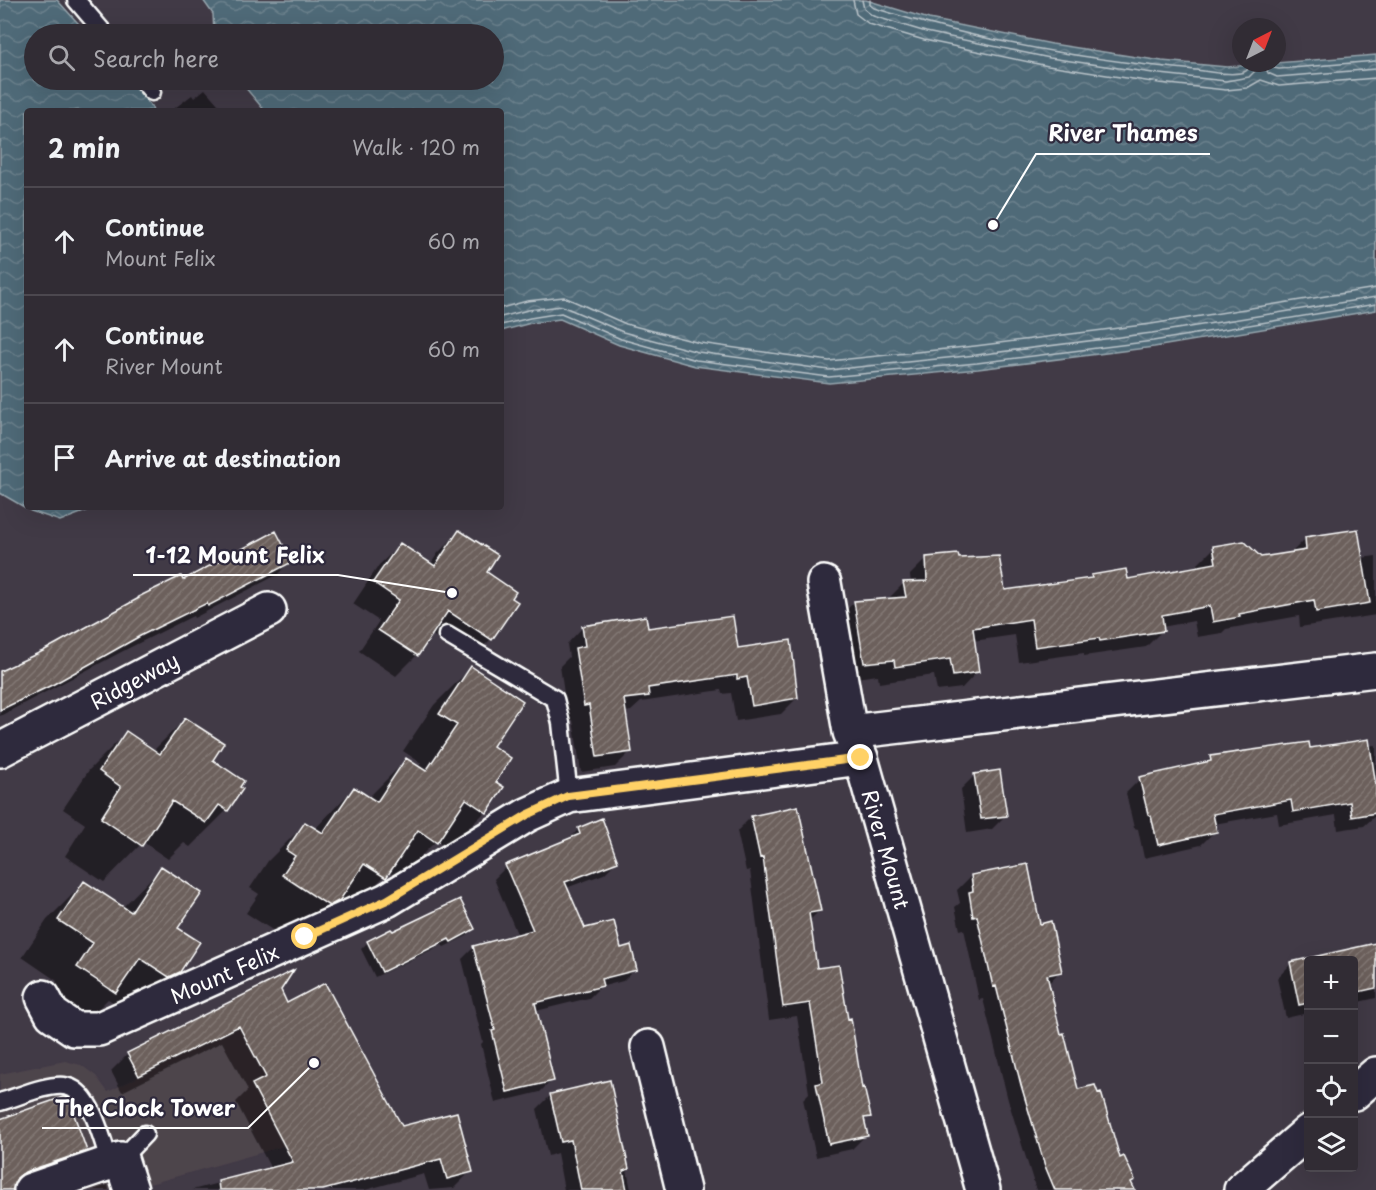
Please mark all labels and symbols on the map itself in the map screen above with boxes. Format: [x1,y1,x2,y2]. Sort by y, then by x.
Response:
north arrow [1232,18,1286,72]
callout: River Thames [1036,114,1210,154]
text: River Thames [1048,115,1198,148]
callout: 1-12 Mount Felix [133,535,338,575]
text: 1-12 Mount Felix [145,537,325,570]
street label: Ridgeway [84,643,184,717]
route end [847,744,873,770]
street label: River Mount [855,785,919,913]
route start [291,923,317,949]
street label: Mount Felix [164,935,284,1011]
callout: The Clock Tower [42,1088,248,1128]
text: The Clock Tower [55,1090,236,1123]

